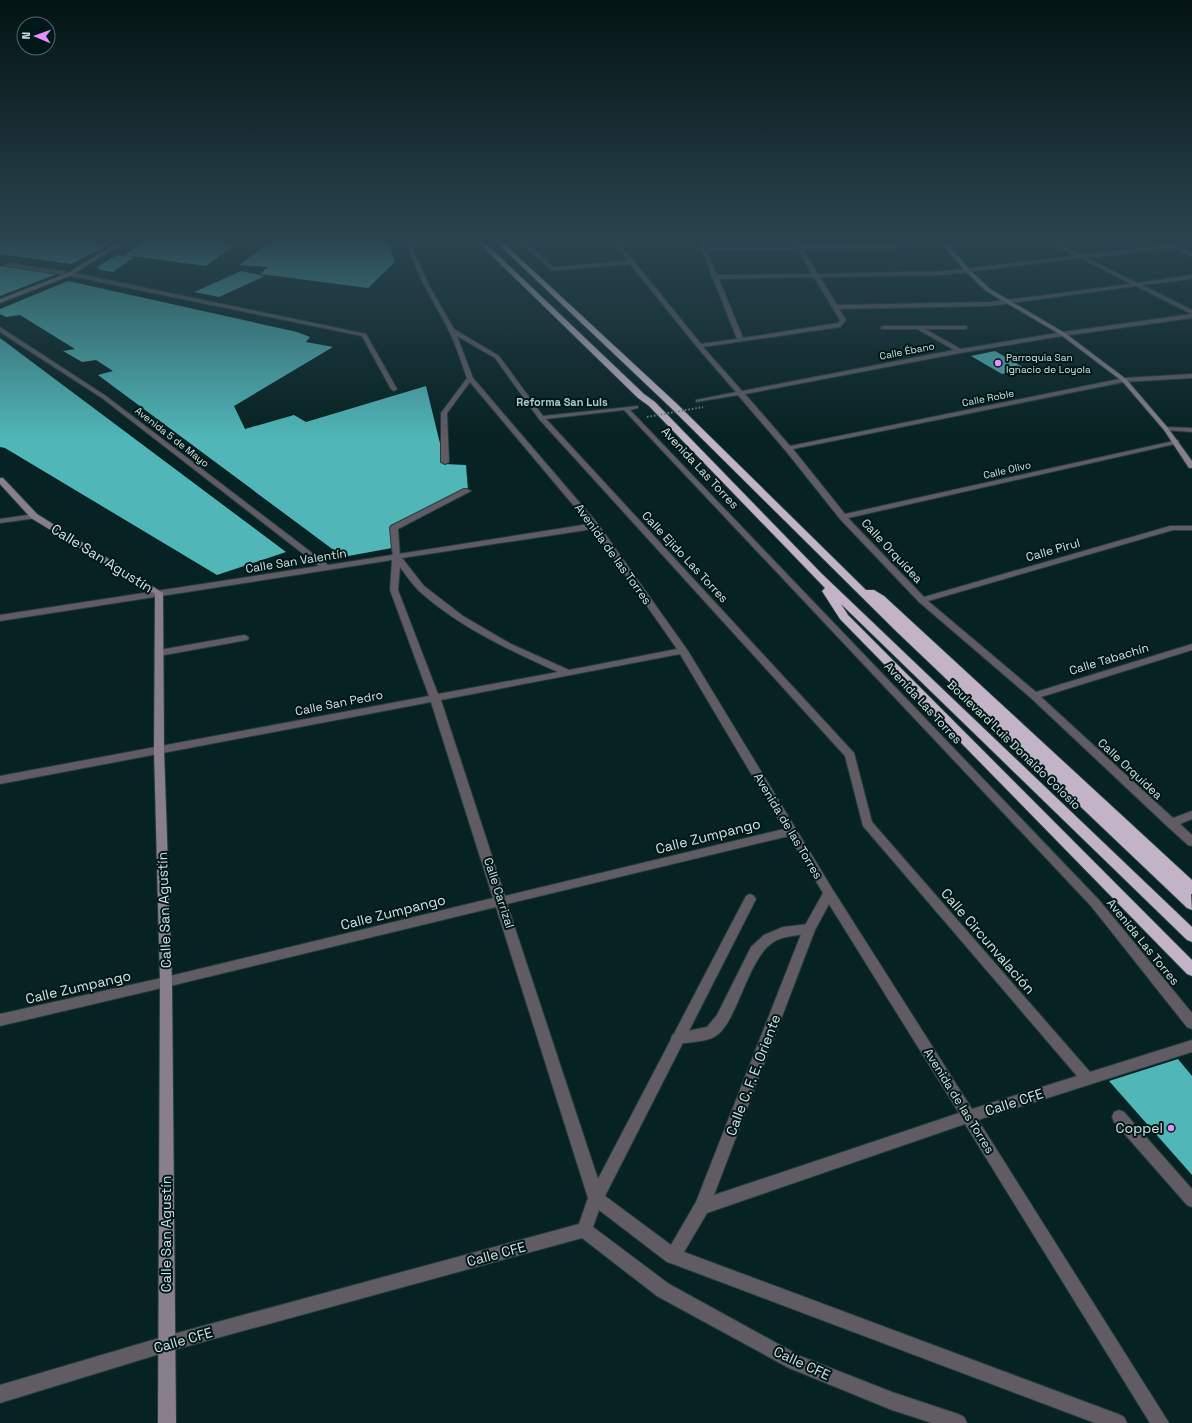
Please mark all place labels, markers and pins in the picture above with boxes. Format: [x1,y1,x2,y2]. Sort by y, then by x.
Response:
place label: Parroquia San Ignacio de Loyola [1006,351,1091,376]
marker: Parroquia San Ignacio de Loyola [993,358,1003,368]
place label: Coppel [1116,1119,1163,1137]
marker: Coppel [1166,1123,1176,1133]

